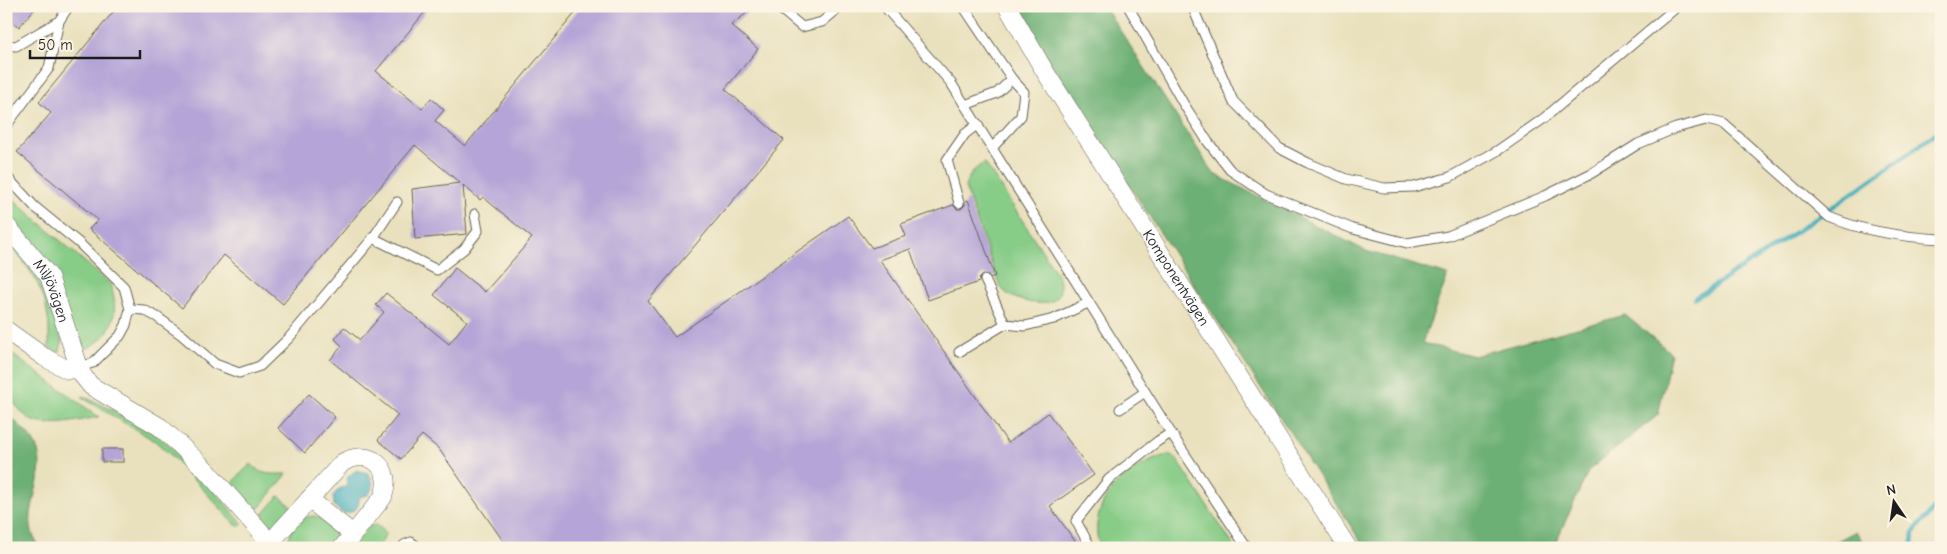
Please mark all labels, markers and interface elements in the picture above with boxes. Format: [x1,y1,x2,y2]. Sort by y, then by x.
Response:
scale bar [30,28,140,60]
text: 50 m [38,36,73,54]
street label: Komponentvägen [1139,226,1213,329]
street label: Miljövägen [29,255,73,325]
north arrow [1870,476,1920,526]
text: N [1885,481,1898,499]

